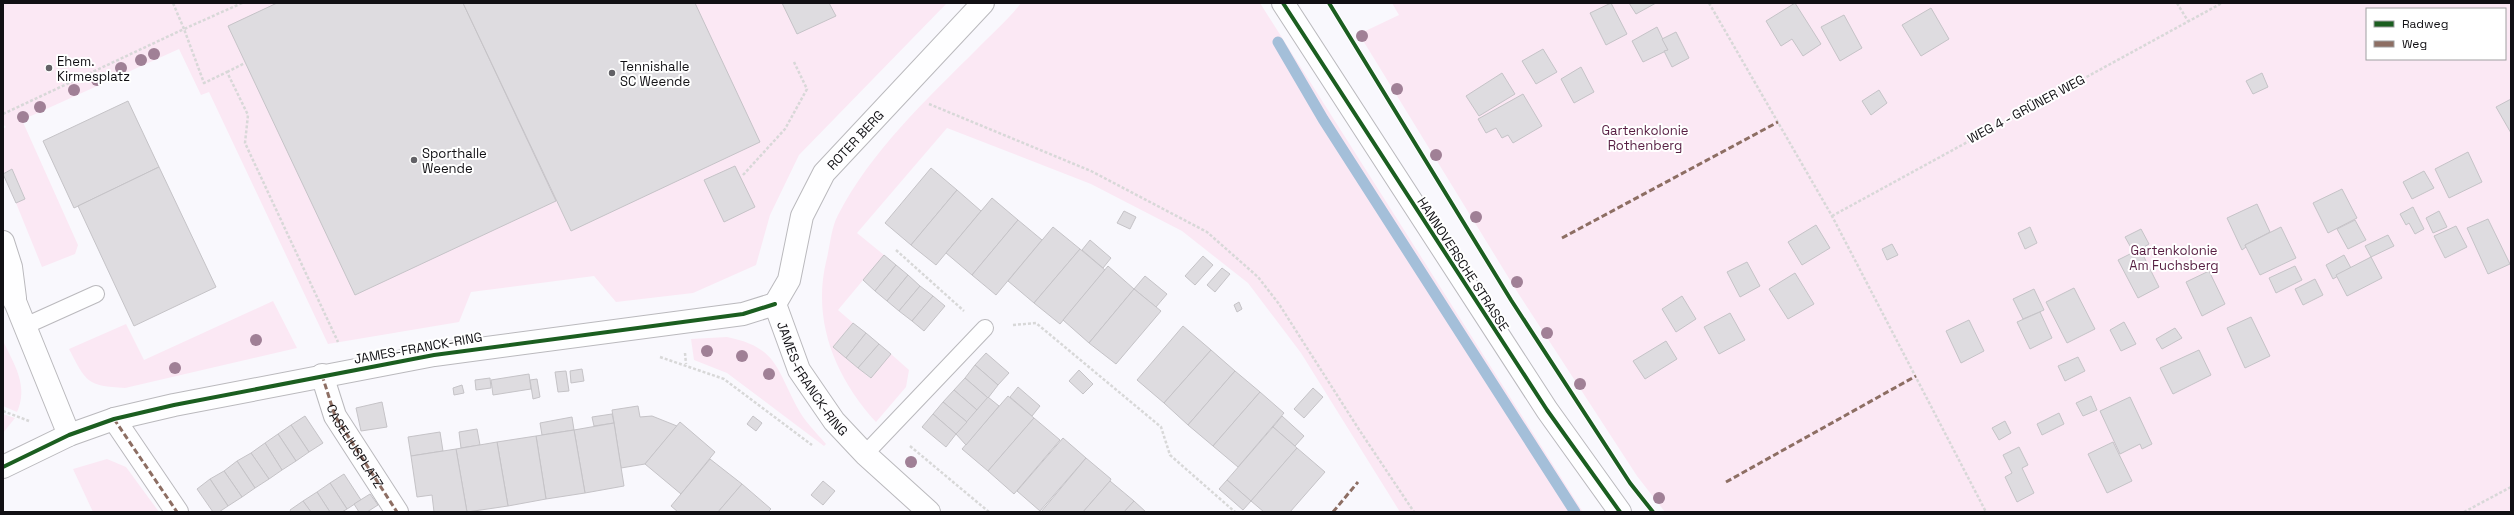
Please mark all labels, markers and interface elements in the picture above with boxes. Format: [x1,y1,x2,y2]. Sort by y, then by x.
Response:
legend [2366,8,2506,60]
text: Radweg [2402,16,2448,32]
text: Weg [2402,36,2427,52]
place label: Ehem. Kirmesplatz [57,53,130,85]
place label: Tennishalle SC Weende [620,58,690,90]
marker: Ehem. Kirmesplatz [44,63,54,73]
marker: Tennishalle SC Weende [607,68,617,78]
street label: WEG 4 - GRÜNER WEG [1964,71,2088,147]
street label: ROTER BERG [823,106,887,173]
park label: Gartenkolonie Rothenberg [1601,122,1689,154]
place label: Sporthalle Weende [422,145,487,177]
marker: Sporthalle Weende [409,155,419,165]
street label: HANNOVERSCHE STRASSE [1413,194,1513,334]
park label: Gartenkolonie Am Fuchsberg [2129,242,2219,274]
street label: JAMES-FRANCK-RING [773,319,852,439]
street label: JAMES-FRANCK-RING [352,328,484,368]
street label: CASELIUSPLATZ [323,402,388,491]

